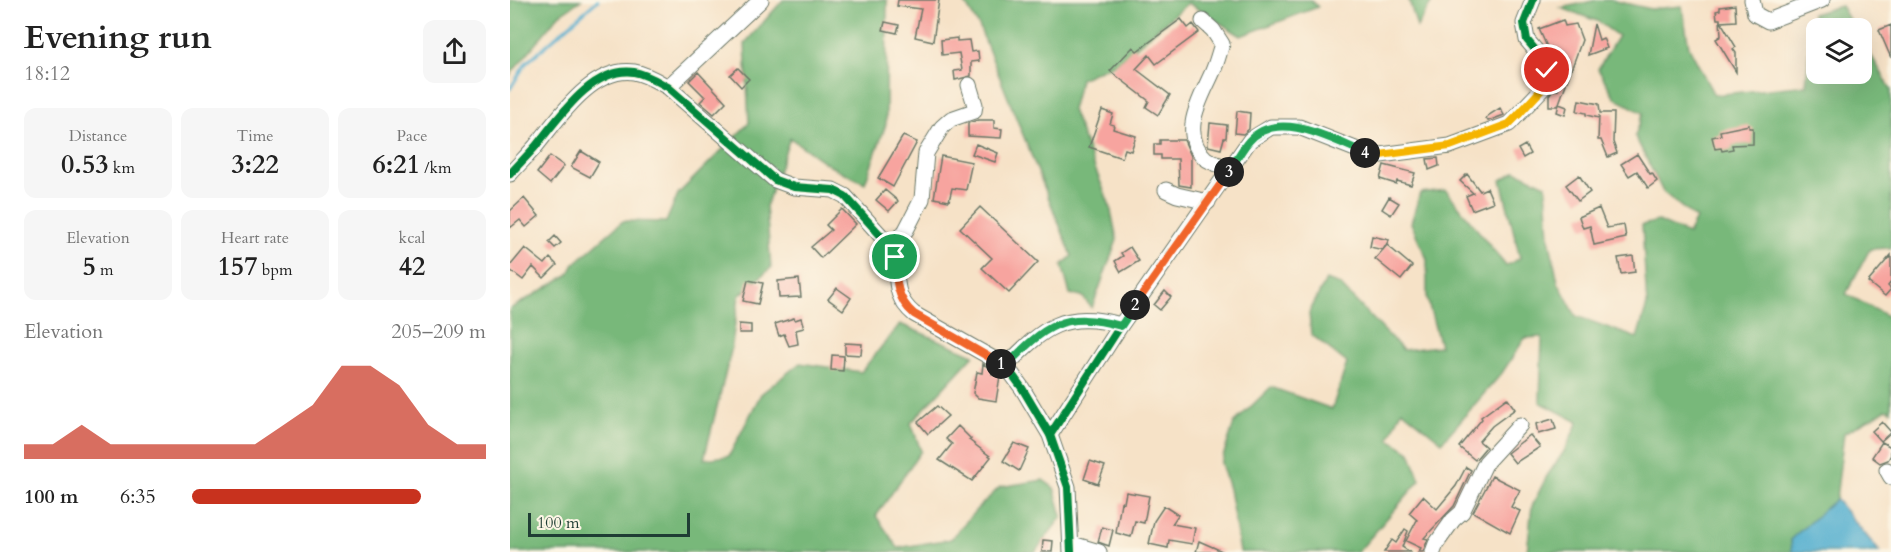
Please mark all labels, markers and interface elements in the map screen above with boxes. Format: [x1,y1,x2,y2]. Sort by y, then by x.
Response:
text: Evening run [24,15,212,60]
map controls [1806,18,1872,84]
button: layers [1806,18,1872,84]
button: share [423,20,486,83]
pin [1521,44,1572,95]
icon: check [1530,53,1563,86]
text: 18:12 [24,60,70,87]
text: Distance [69,125,127,147]
text: Time [236,125,274,147]
text: Pace [397,125,427,147]
pin: 4 [1350,138,1380,168]
text: 4 [1361,142,1369,164]
text: 0.53 [61,147,109,182]
text: 3:22 [231,147,279,182]
text: 6:21 [372,147,420,182]
text: km [109,157,135,179]
text: /km [420,157,452,179]
pin: 3 [1214,157,1244,187]
text: 3 [1225,161,1233,183]
text: Elevation [66,227,130,249]
text: Heart rate [221,227,289,249]
text: kcal [399,227,425,249]
pin [869,231,920,282]
icon: arrive [878,240,911,273]
text: 5 [82,249,96,284]
text: 157 [218,249,258,284]
text: 42 [399,249,425,284]
text: m [96,259,114,281]
text: bpm [258,259,292,281]
pin: 2 [1120,290,1150,320]
text: 2 [1131,294,1139,316]
text: Elevation [24,318,103,345]
text: 205–209 m [391,318,486,345]
pin: 1 [986,349,1016,379]
text: 1 [997,353,1005,375]
text: 100 m [24,483,79,510]
text: 6:35 [120,483,156,510]
scale bar [528,510,690,538]
text: 100 m [537,512,579,534]

